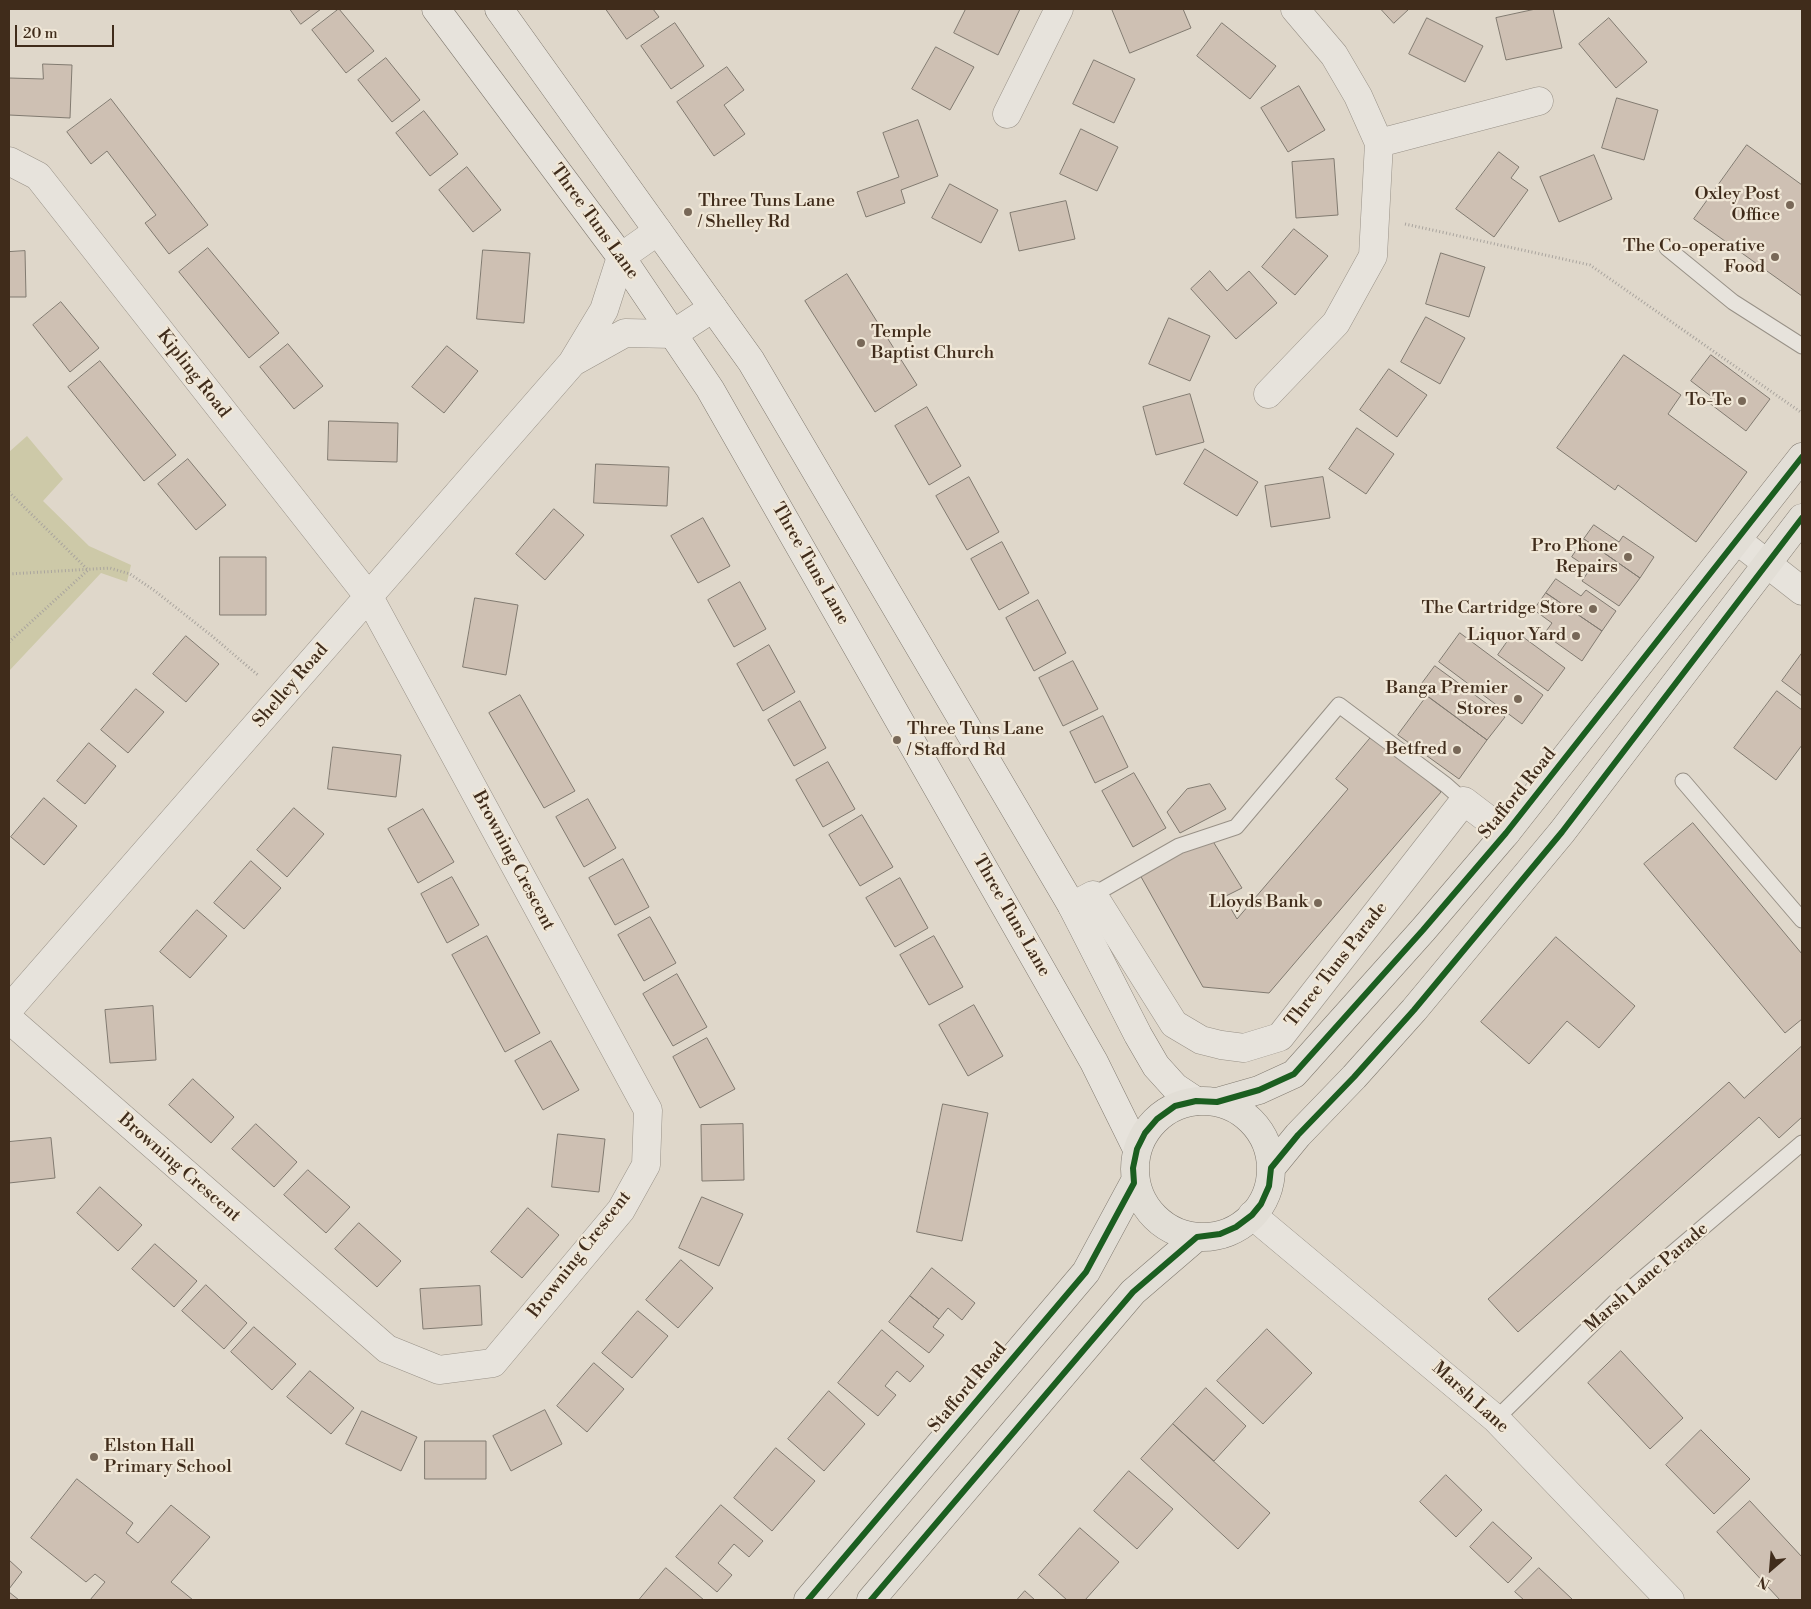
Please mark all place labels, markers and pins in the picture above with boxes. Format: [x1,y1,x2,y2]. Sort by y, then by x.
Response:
place label: Oxley Post Office [1694,184,1780,226]
place label: Three Tuns Lane / Shelley Rd [698,191,835,233]
marker: Oxley Post Office [1784,199,1796,211]
marker: Three Tuns Lane / Shelley Rd [682,206,694,218]
place label: The Co-operative Food [1623,236,1765,278]
marker: The Co-operative Food [1769,251,1781,263]
place label: Temple Baptist Church [871,322,994,364]
marker: Temple Baptist Church [855,337,867,349]
place label: To-Te [1685,390,1732,412]
marker: To-Te [1736,395,1748,407]
place label: Pro Phone Repairs [1531,536,1618,578]
marker: Pro Phone Repairs [1622,551,1634,563]
place label: The Cartridge Store [1421,598,1583,620]
marker: The Cartridge Store [1587,603,1599,615]
place label: Liquor Yard [1467,625,1566,647]
marker: Liquor Yard [1570,630,1582,642]
place label: Banga Premier Stores [1386,678,1508,721]
marker: Banga Premier Stores [1512,693,1524,705]
place label: Three Tuns Lane / Stafford Rd [907,719,1044,762]
marker: Three Tuns Lane / Stafford Rd [891,734,903,746]
place label: Betfred [1385,739,1447,761]
marker: Betfred [1451,744,1463,756]
place label: Lloyds Bank [1209,892,1308,914]
marker: Lloyds Bank [1312,897,1324,909]
place label: Elston Hall Primary School [104,1436,232,1478]
marker: Elston Hall Primary School [88,1451,100,1463]

